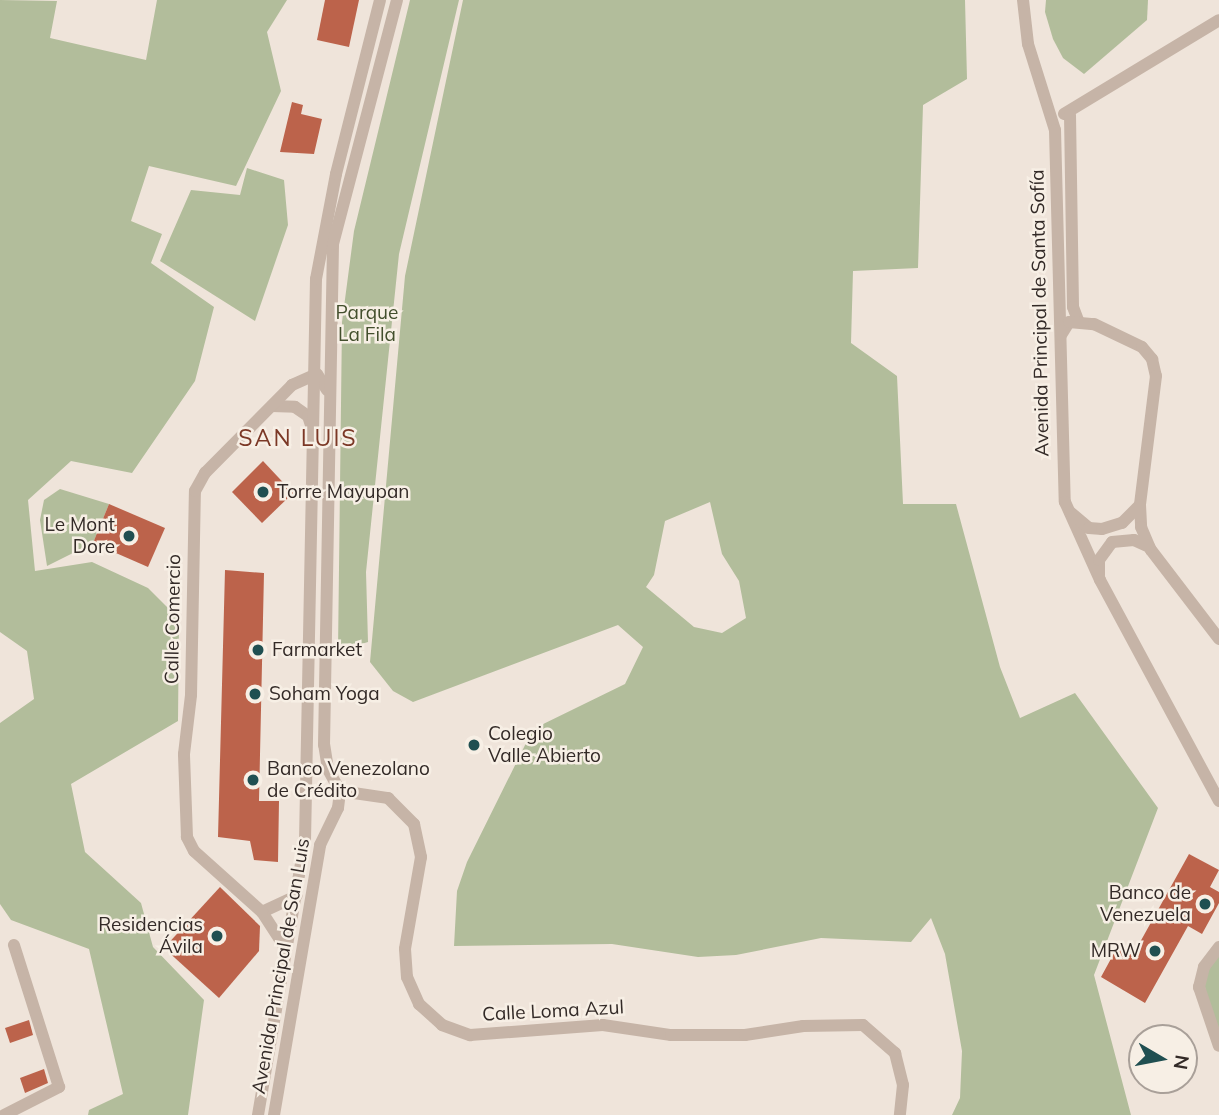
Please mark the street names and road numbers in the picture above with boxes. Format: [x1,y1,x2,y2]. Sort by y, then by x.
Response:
street label: Avenida Principal de Santa Sofía [1026,169,1054,457]
street label: Calle Comercio [160,554,186,684]
street label: Avenida Principal de San Luis [247,836,315,1096]
street label: Calle Loma Azul [482,996,624,1026]

